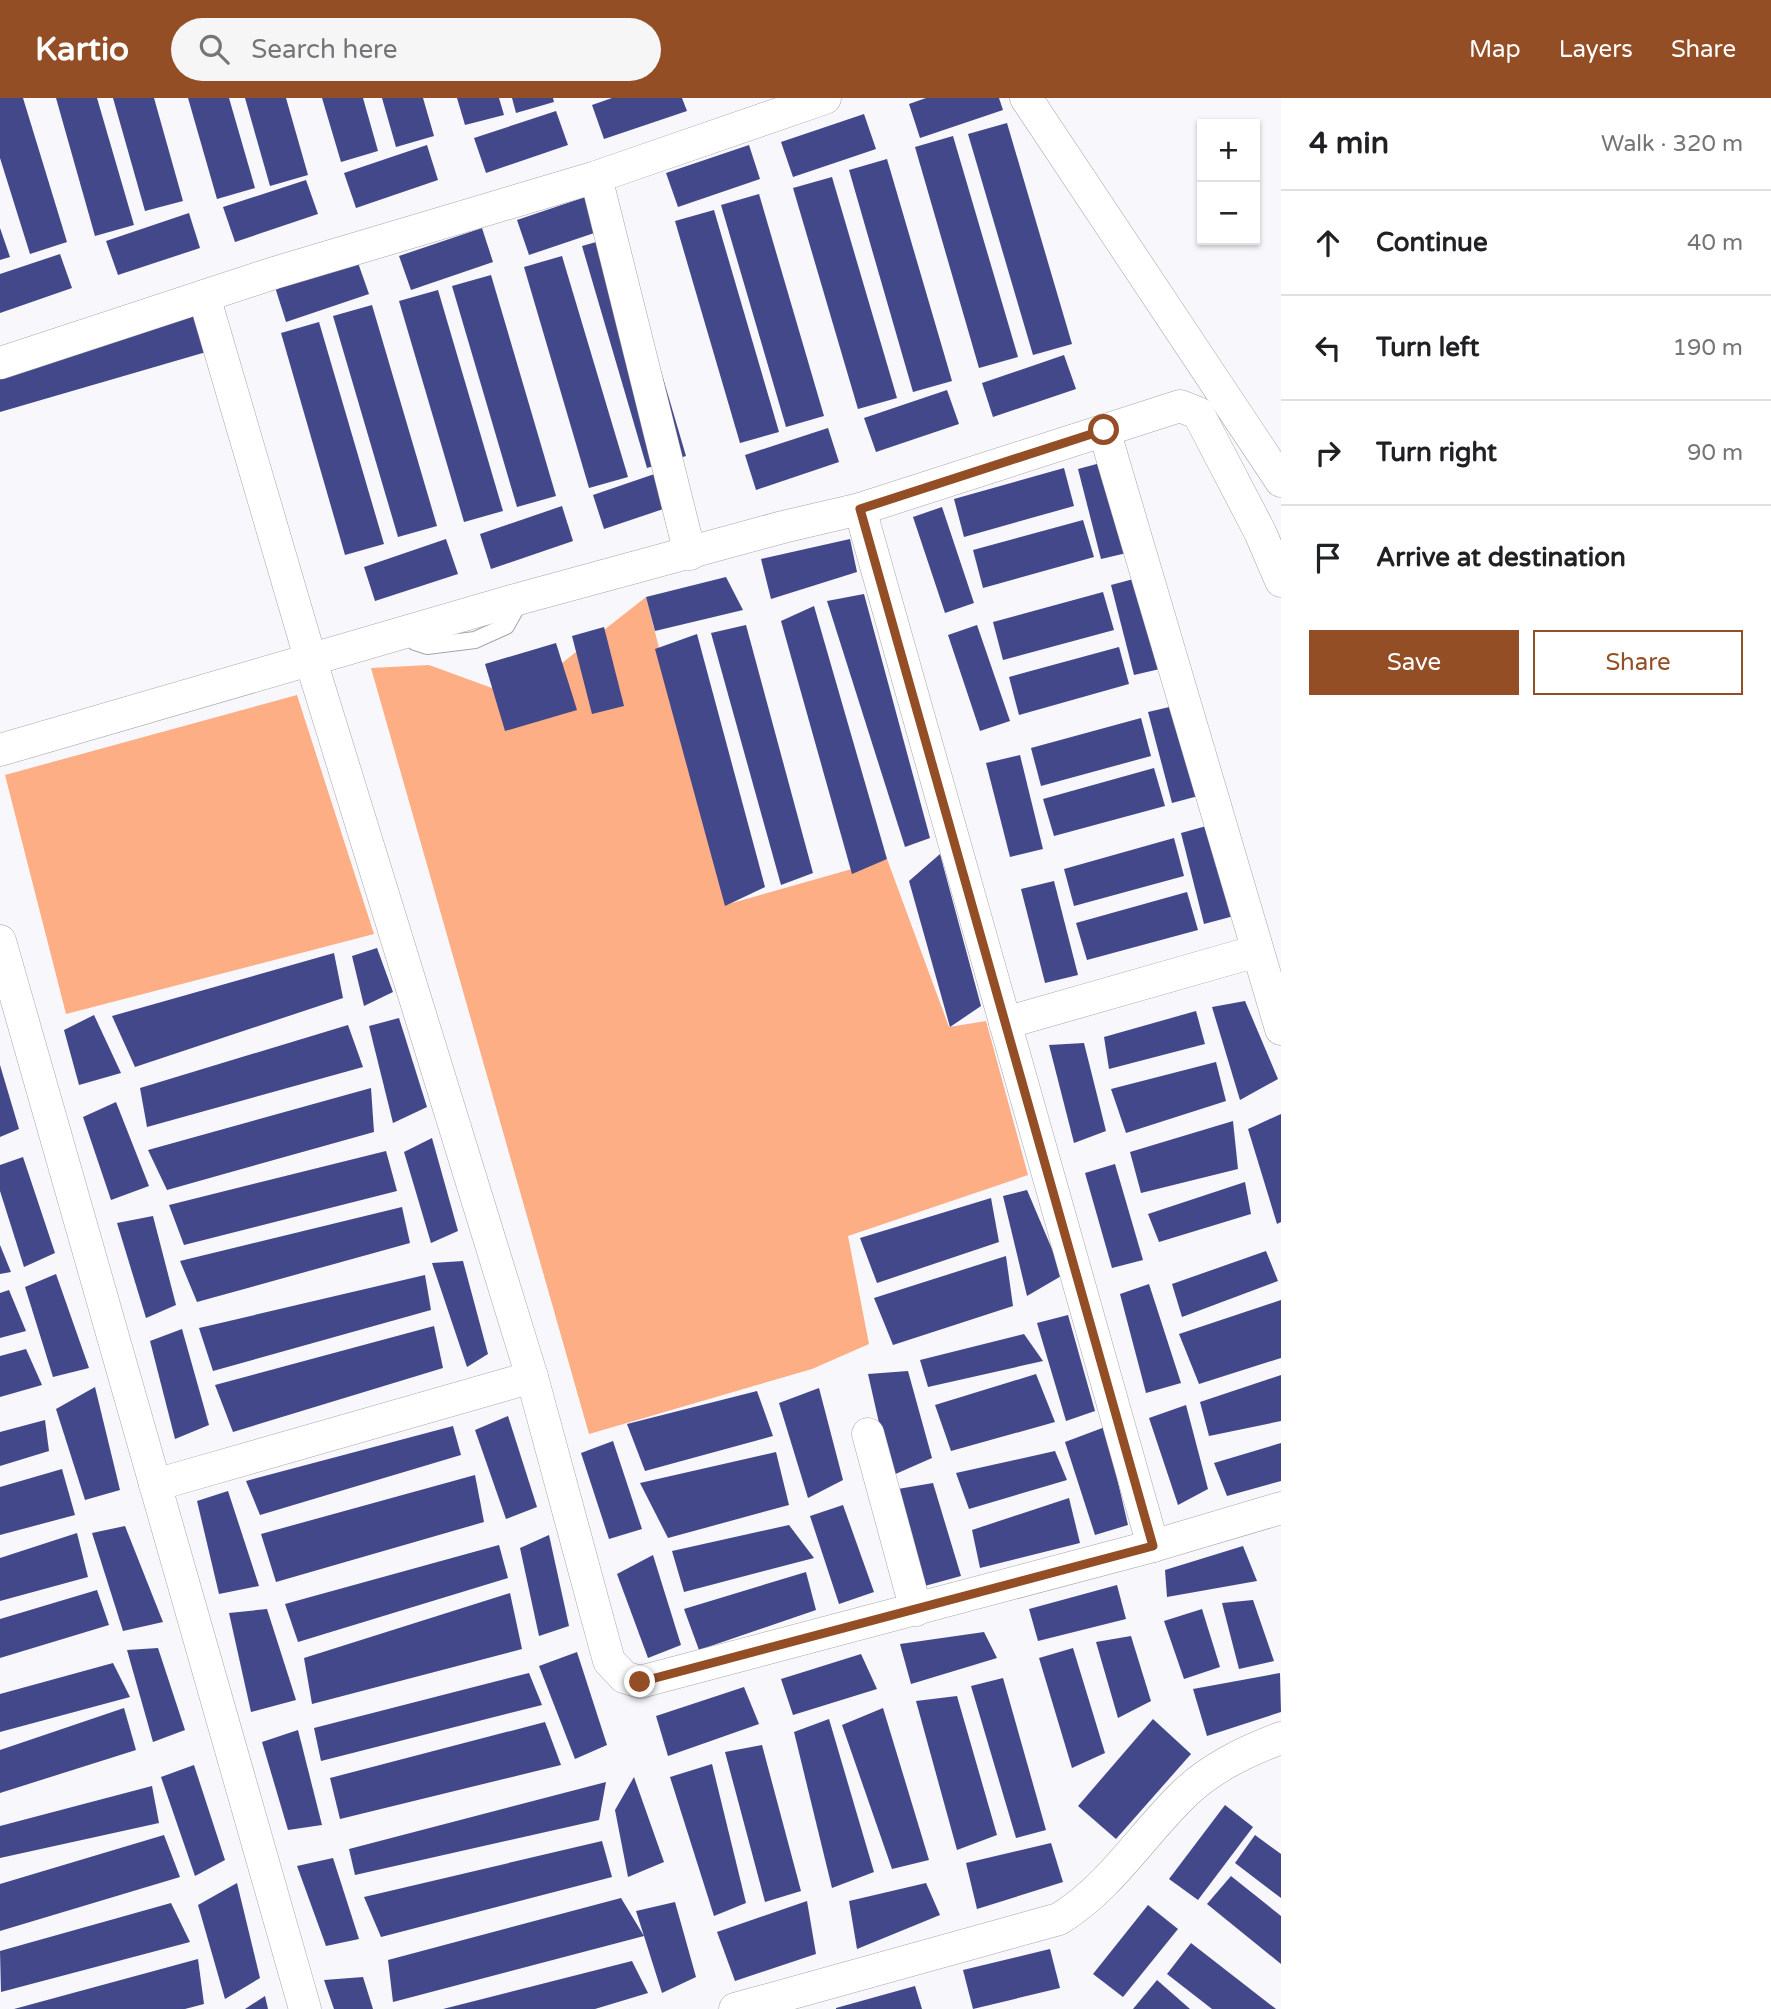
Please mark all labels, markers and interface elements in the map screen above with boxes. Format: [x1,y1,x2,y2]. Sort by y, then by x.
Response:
search box [171,18,661,81]
text: Kartio [35,30,129,69]
icon: search [195,30,233,68]
text: Search here [251,34,397,65]
text: Map [1469,35,1521,64]
text: Layers [1559,35,1633,64]
text: Share [1671,35,1736,64]
map controls [1197,119,1260,245]
button: + [1197,119,1260,182]
text: 4 min [1309,125,1389,162]
text: Walk · 320 m [1601,130,1743,158]
button: − [1197,182,1260,245]
icon: ahead [1309,224,1347,262]
text: Continue [1376,227,1488,258]
text: 40 m [1687,229,1743,257]
icon: left [1309,329,1347,367]
text: Turn left [1376,332,1479,363]
text: 190 m [1673,334,1743,362]
route start [1088,414,1119,445]
icon: right [1309,434,1347,472]
text: Turn right [1376,437,1497,468]
text: 90 m [1687,439,1743,467]
icon: arrive [1309,539,1347,577]
text: Arrive at destination [1376,542,1626,573]
button: Save [1309,630,1519,695]
button: Share [1533,630,1743,695]
route end [624,1666,655,1697]

